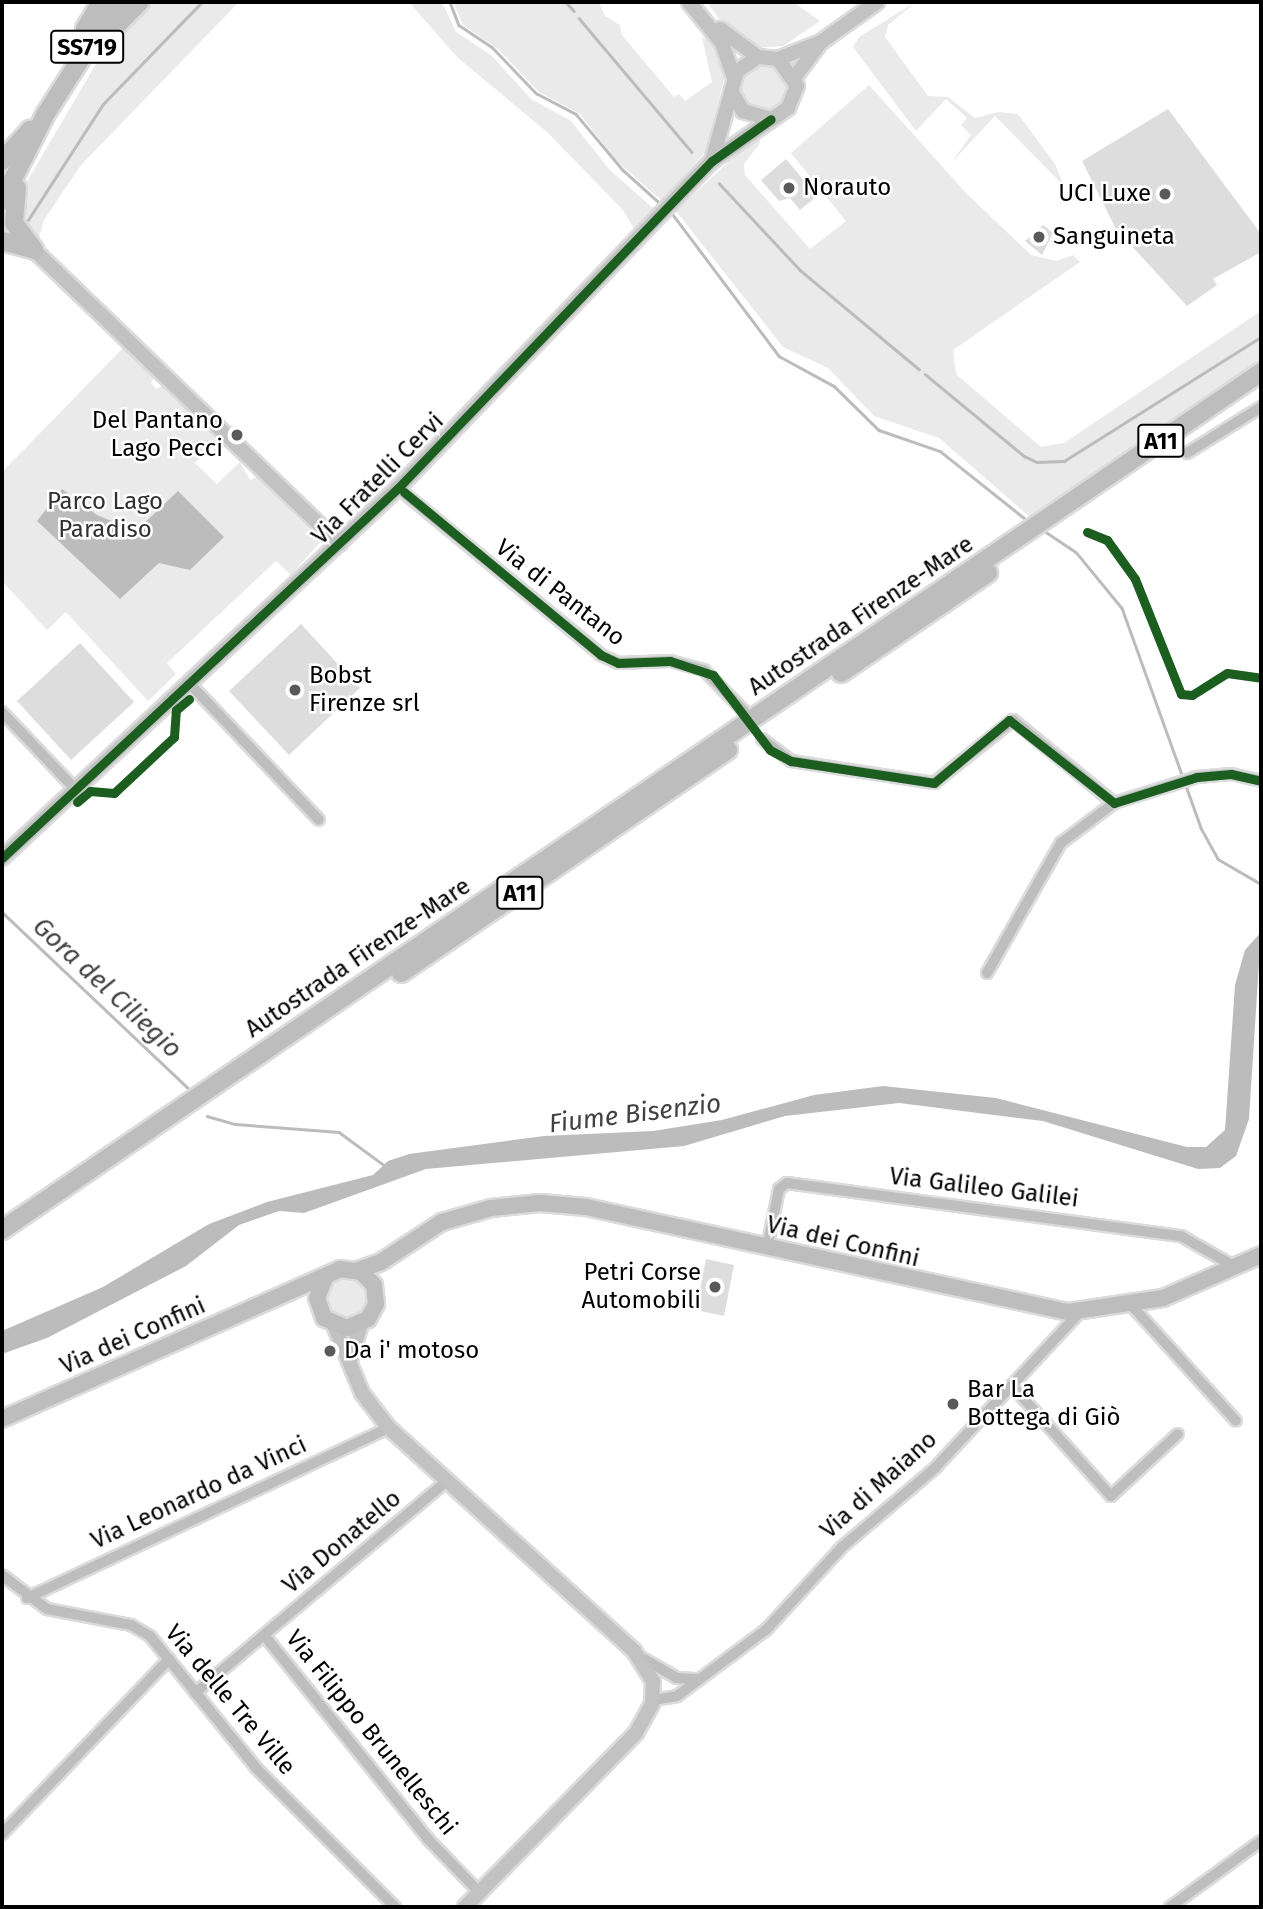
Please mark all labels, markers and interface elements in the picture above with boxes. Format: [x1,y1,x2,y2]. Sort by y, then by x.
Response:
road number: SS719 [48,28,126,66]
place label: Norauto [803,174,891,202]
marker: Norauto [781,180,797,196]
place label: UCI Luxe [1058,180,1151,208]
marker: UCI Luxe [1157,186,1173,202]
place label: Sanguineta [1053,223,1175,251]
marker: Sanguineta [1031,229,1047,245]
place label: Del Pantano Lago Pecci [92,407,223,463]
street label: Via Fratelli Cervi [306,407,450,551]
road number: A11 [1136,422,1186,461]
marker: Del Pantano Lago Pecci [229,427,245,443]
park label: Parco Lago Paradiso [47,488,163,544]
street label: Autostrada Firenze-Mare [743,530,979,702]
street label: Via di Pantano [490,534,630,652]
place label: Bobst Firenze srl [309,662,420,718]
marker: Bobst Firenze srl [287,682,303,698]
street label: Autostrada Firenze-Mare [240,872,476,1044]
road number: A11 [496,874,544,912]
water label: Gora del Ciliegio [26,911,188,1065]
water label: Fiume Bisenzio [547,1088,723,1140]
street label: Via Galileo Galilei [888,1162,1080,1214]
street label: Via dei Confini [764,1210,922,1274]
place label: Petri Corse Automobili [582,1259,701,1315]
marker: Petri Corse Automobili [707,1279,723,1295]
street label: Via dei Confini [56,1291,210,1381]
place label: Da i' motoso [344,1337,479,1365]
marker: Da i' motoso [322,1343,338,1359]
place label: Bar La Bottega di Giò [967,1376,1121,1432]
marker: Bar La Bottega di Giò [945,1396,961,1412]
street label: Via di Maiano [815,1425,943,1545]
street label: Via Leonardo da Vinci [87,1430,311,1556]
street label: Via Donatello [277,1484,407,1600]
street label: Via delle Tre Ville [159,1619,301,1781]
street label: Via Filippo Brunelleschi [279,1625,463,1841]

